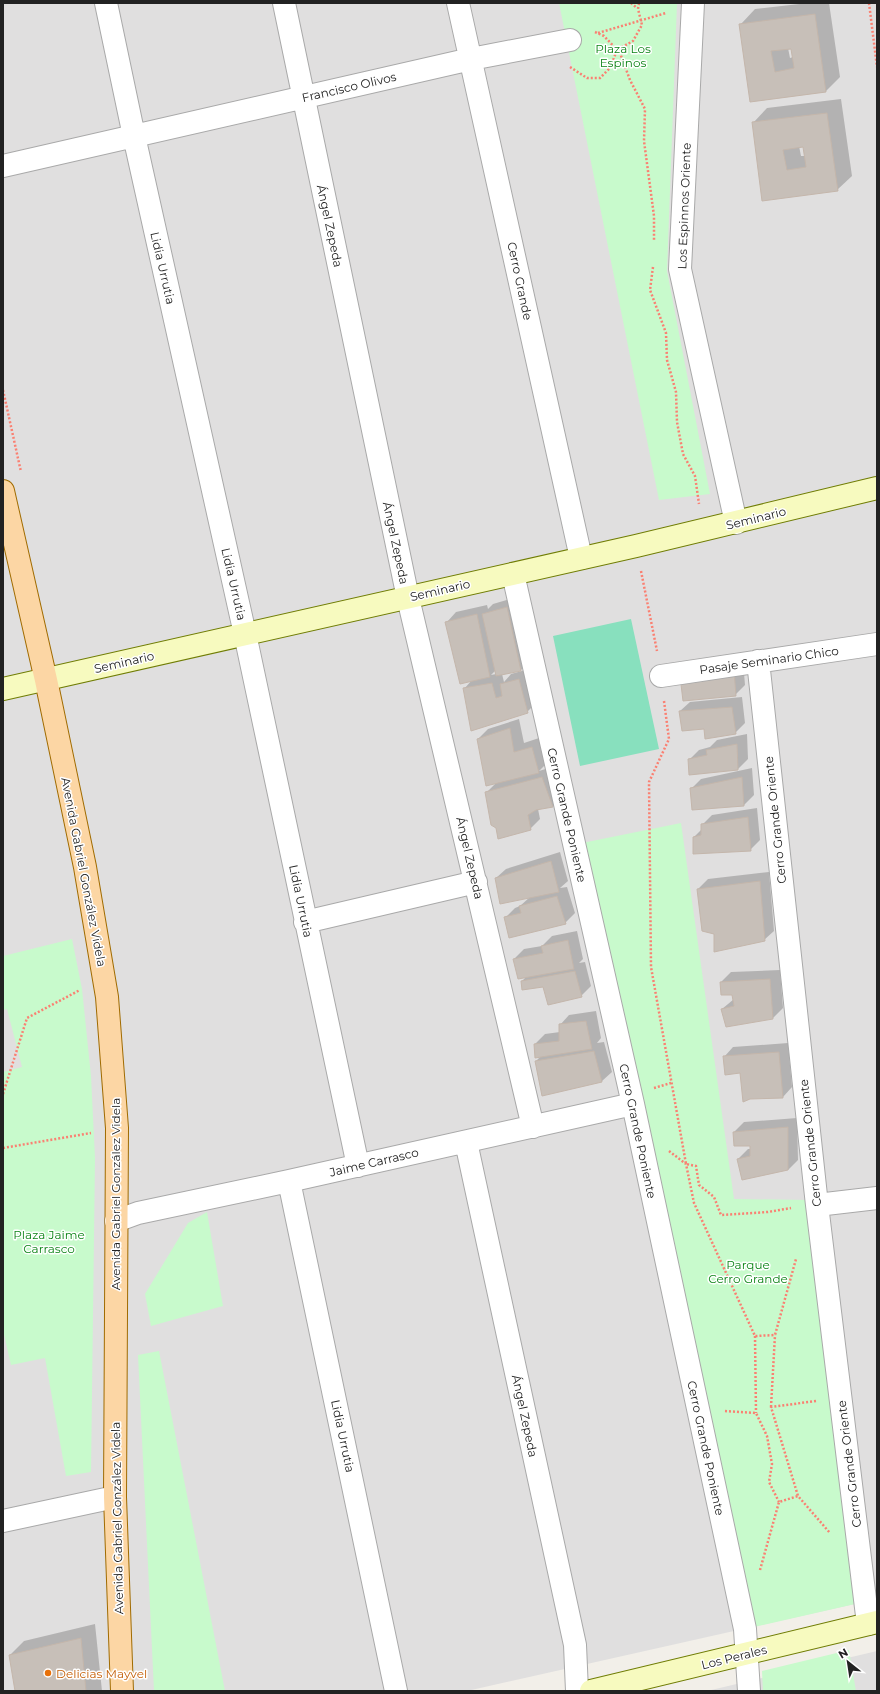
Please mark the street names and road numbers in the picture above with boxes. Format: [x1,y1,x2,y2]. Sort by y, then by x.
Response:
street label: Francisco Olivos [300,69,398,105]
street label: Los Espinnos Oriente [674,142,694,270]
street label: Ángel Zepeda [314,183,346,269]
street label: Lidia Urrutia [147,230,179,306]
street label: Cerro Grande [504,240,536,322]
street label: Ángel Zepeda [380,500,412,586]
street label: Seminario [724,503,788,533]
street label: Lidia Urrutia [218,546,250,622]
street label: Seminario [408,576,472,604]
street label: Pasaje Seminario Chico [698,643,840,677]
street label: Seminario [92,648,156,676]
street label: Cerro Grande Poniente [544,746,590,884]
street label: Cerro Grande Oriente [761,756,789,884]
street label: Avenida Gabriel González Videla [58,776,110,968]
street label: Ángel Zepeda [453,815,487,901]
street label: Lidia Urrutia [286,863,316,939]
street label: Cerro Grande Poniente [616,1062,660,1200]
street label: Cerro Grande Oriente [796,1079,824,1207]
street label: Avenida Gabriel González Videla [108,1098,123,1290]
street label: Jaime Carrasco [327,1144,420,1180]
street label: Ángel Zepeda [509,1373,541,1459]
street label: Cerro Grande Poniente [684,1379,728,1517]
street label: Lidia Urrutia [328,1398,358,1474]
street label: Cerro Grande Oriente [834,1400,864,1528]
street label: Avenida Gabriel González Videla [108,1422,126,1614]
street label: Los Perales [700,1642,768,1672]

